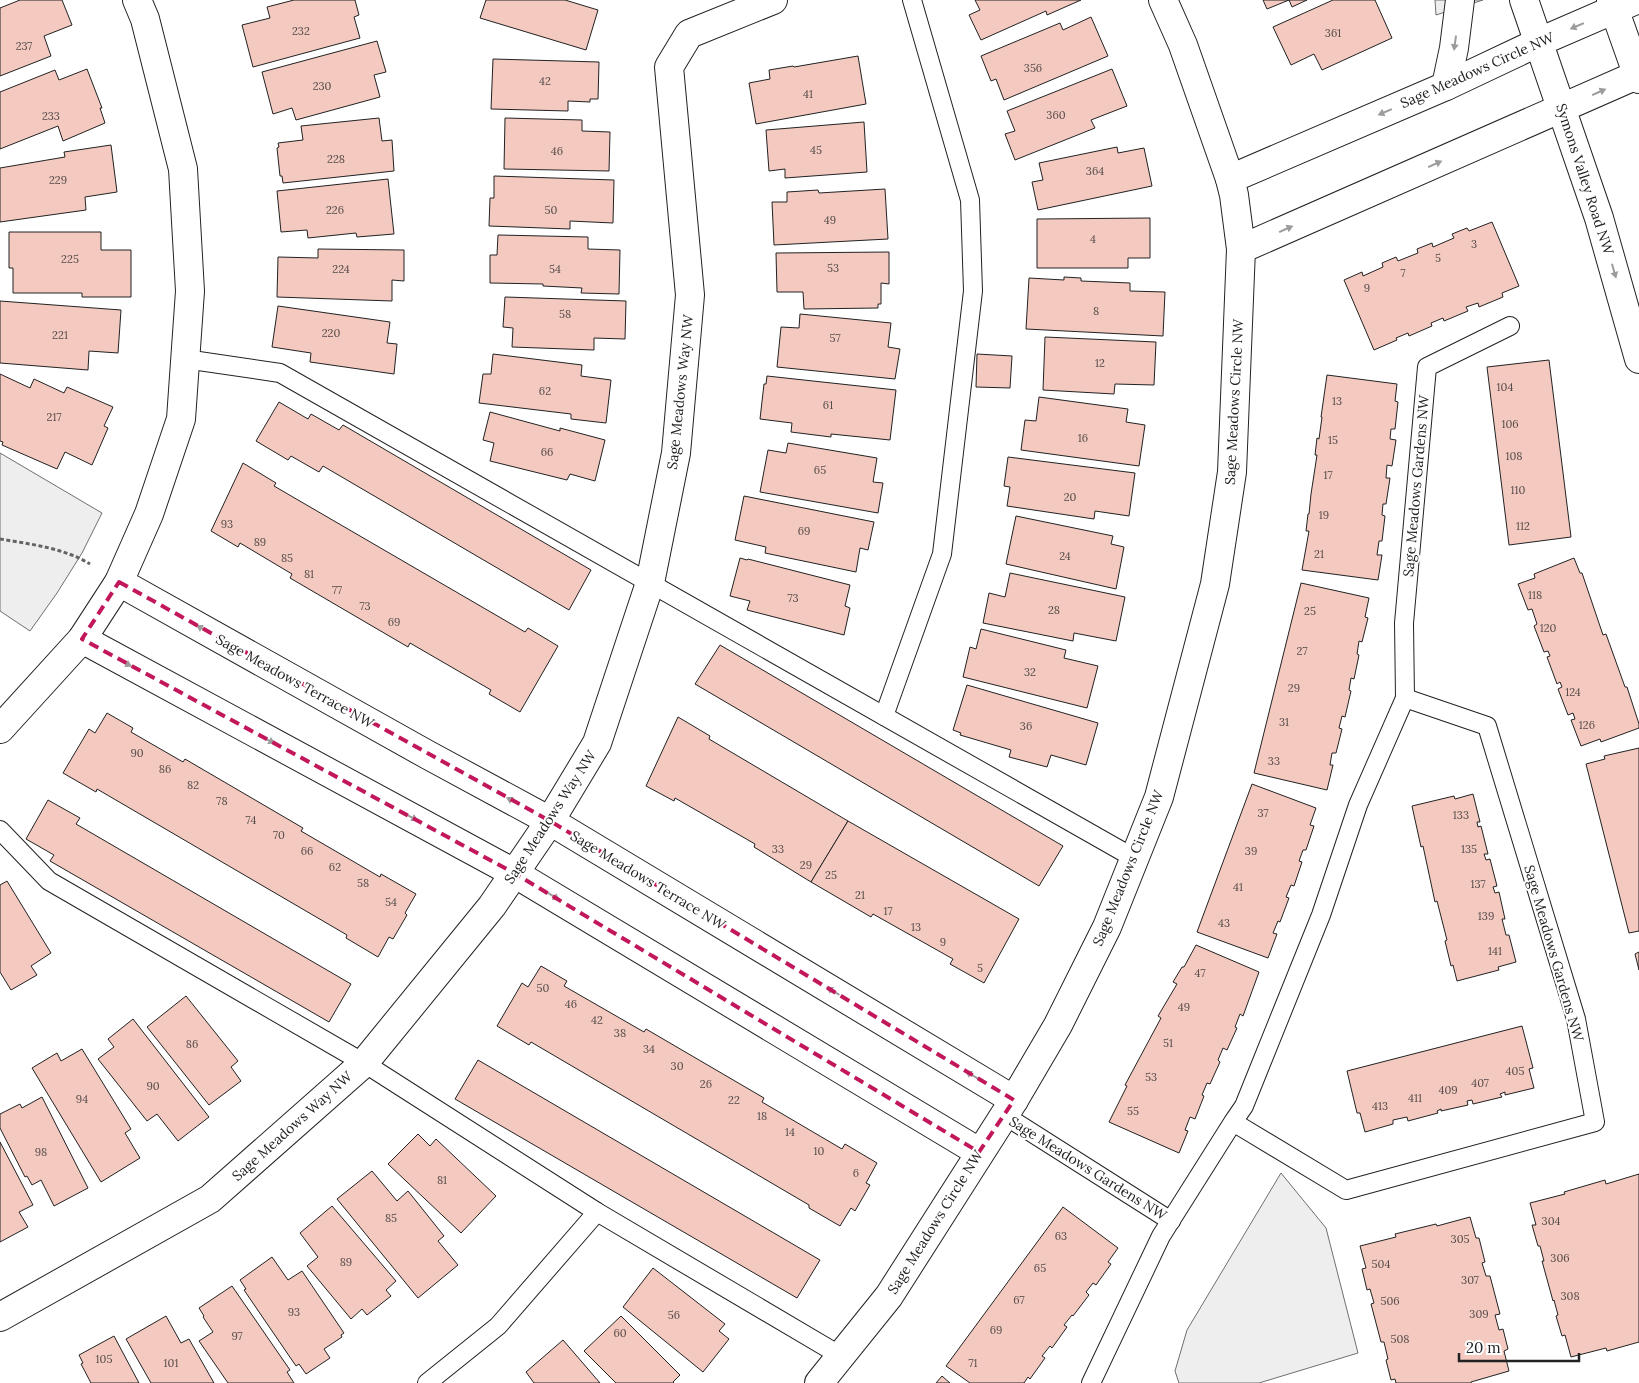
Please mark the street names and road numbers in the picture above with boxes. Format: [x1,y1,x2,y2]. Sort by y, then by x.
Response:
street label: Sage Meadows Circle NW [1397,28,1558,112]
street label: Symons Valley Road NW [1552,101,1618,258]
street label: Sage Meadows Way NW [663,313,697,470]
street label: Sage Meadows Circle NW [1221,317,1247,485]
street label: Sage Meadows Gardens NW [1399,393,1433,578]
street label: Sage Meadows Terrace NW [213,630,378,732]
street label: Sage Meadows Way NW [500,746,600,887]
street label: Sage Meadows Circle NW [1089,787,1168,948]
street label: Sage Meadows Terrace NW [567,826,730,934]
street label: Sage Meadows Gardens NW [1520,863,1588,1044]
street label: Sage Meadows Way NW [228,1067,357,1185]
street label: Sage Meadows Gardens NW [1006,1112,1171,1225]
street label: Sage Meadows Circle NW [883,1146,987,1297]

